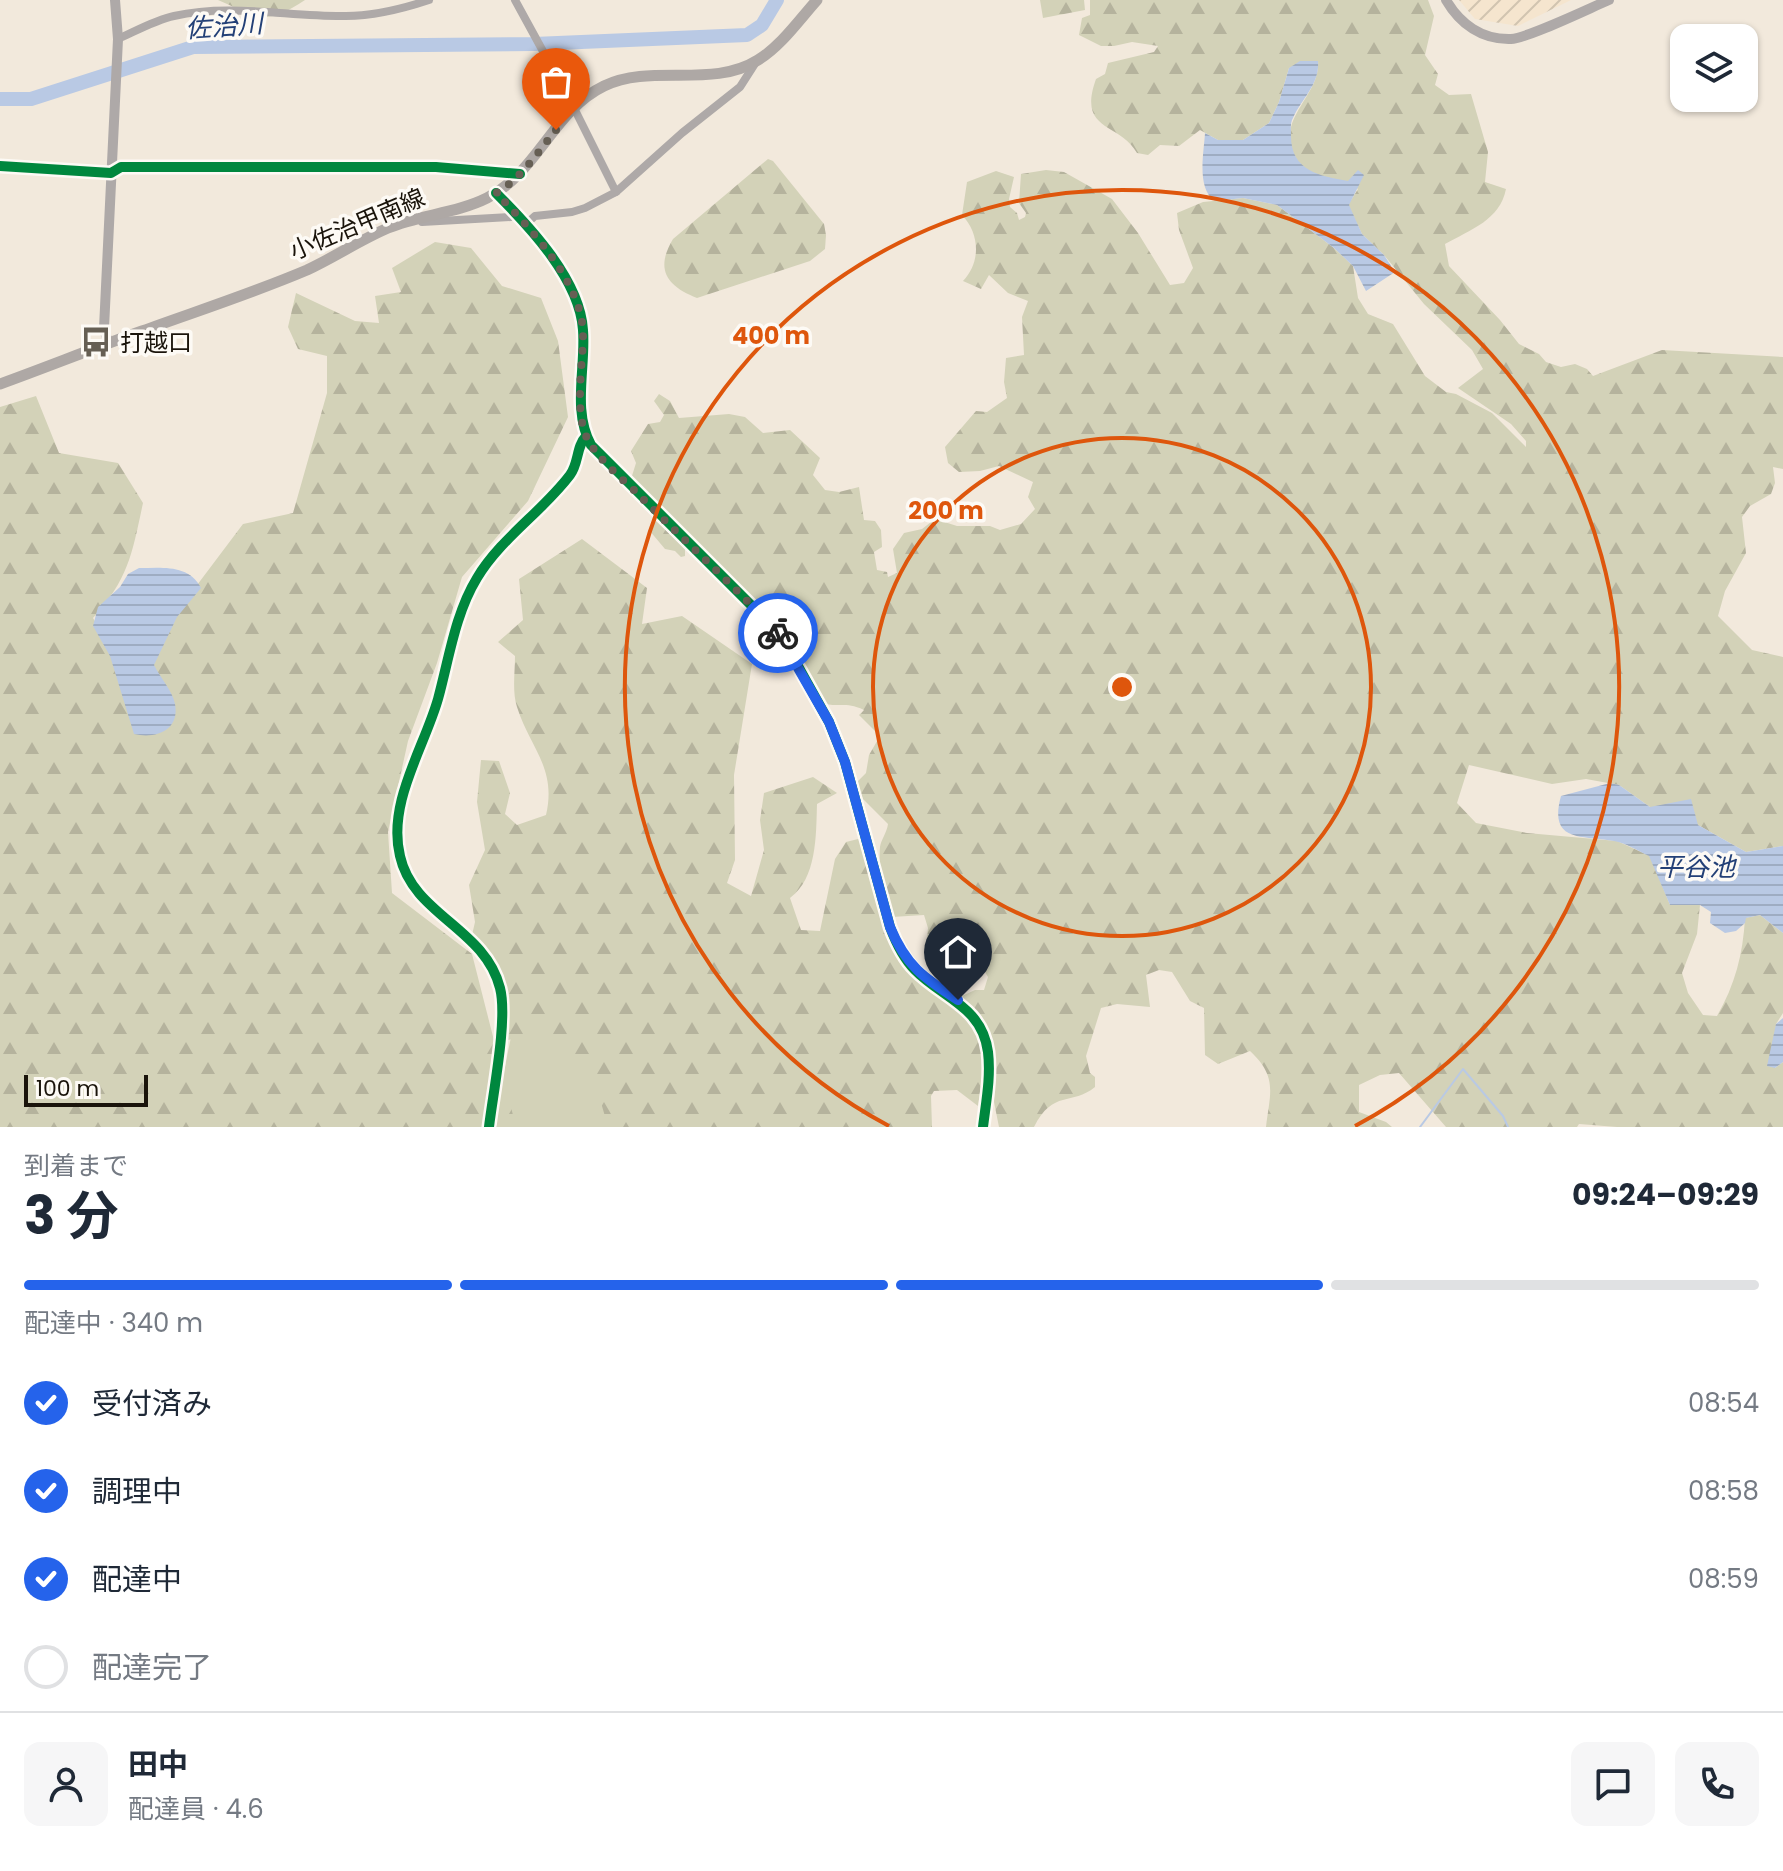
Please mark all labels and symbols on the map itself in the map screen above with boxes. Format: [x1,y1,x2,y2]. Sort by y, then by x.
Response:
water label: 佐治川 [184,5,267,47]
pin [522,48,590,130]
street label: 小佐治甲南線 [284,181,430,267]
text: 400 m [732,319,810,352]
bus stop icon: 打越口 [79,325,113,359]
place label: 打越口 [120,326,192,359]
text: 200 m [908,494,984,527]
courier [738,593,818,673]
centre of rings [1108,673,1136,701]
water label: 平谷池 [1657,849,1738,885]
pin [924,918,992,1000]
scale bar [24,1071,148,1107]

